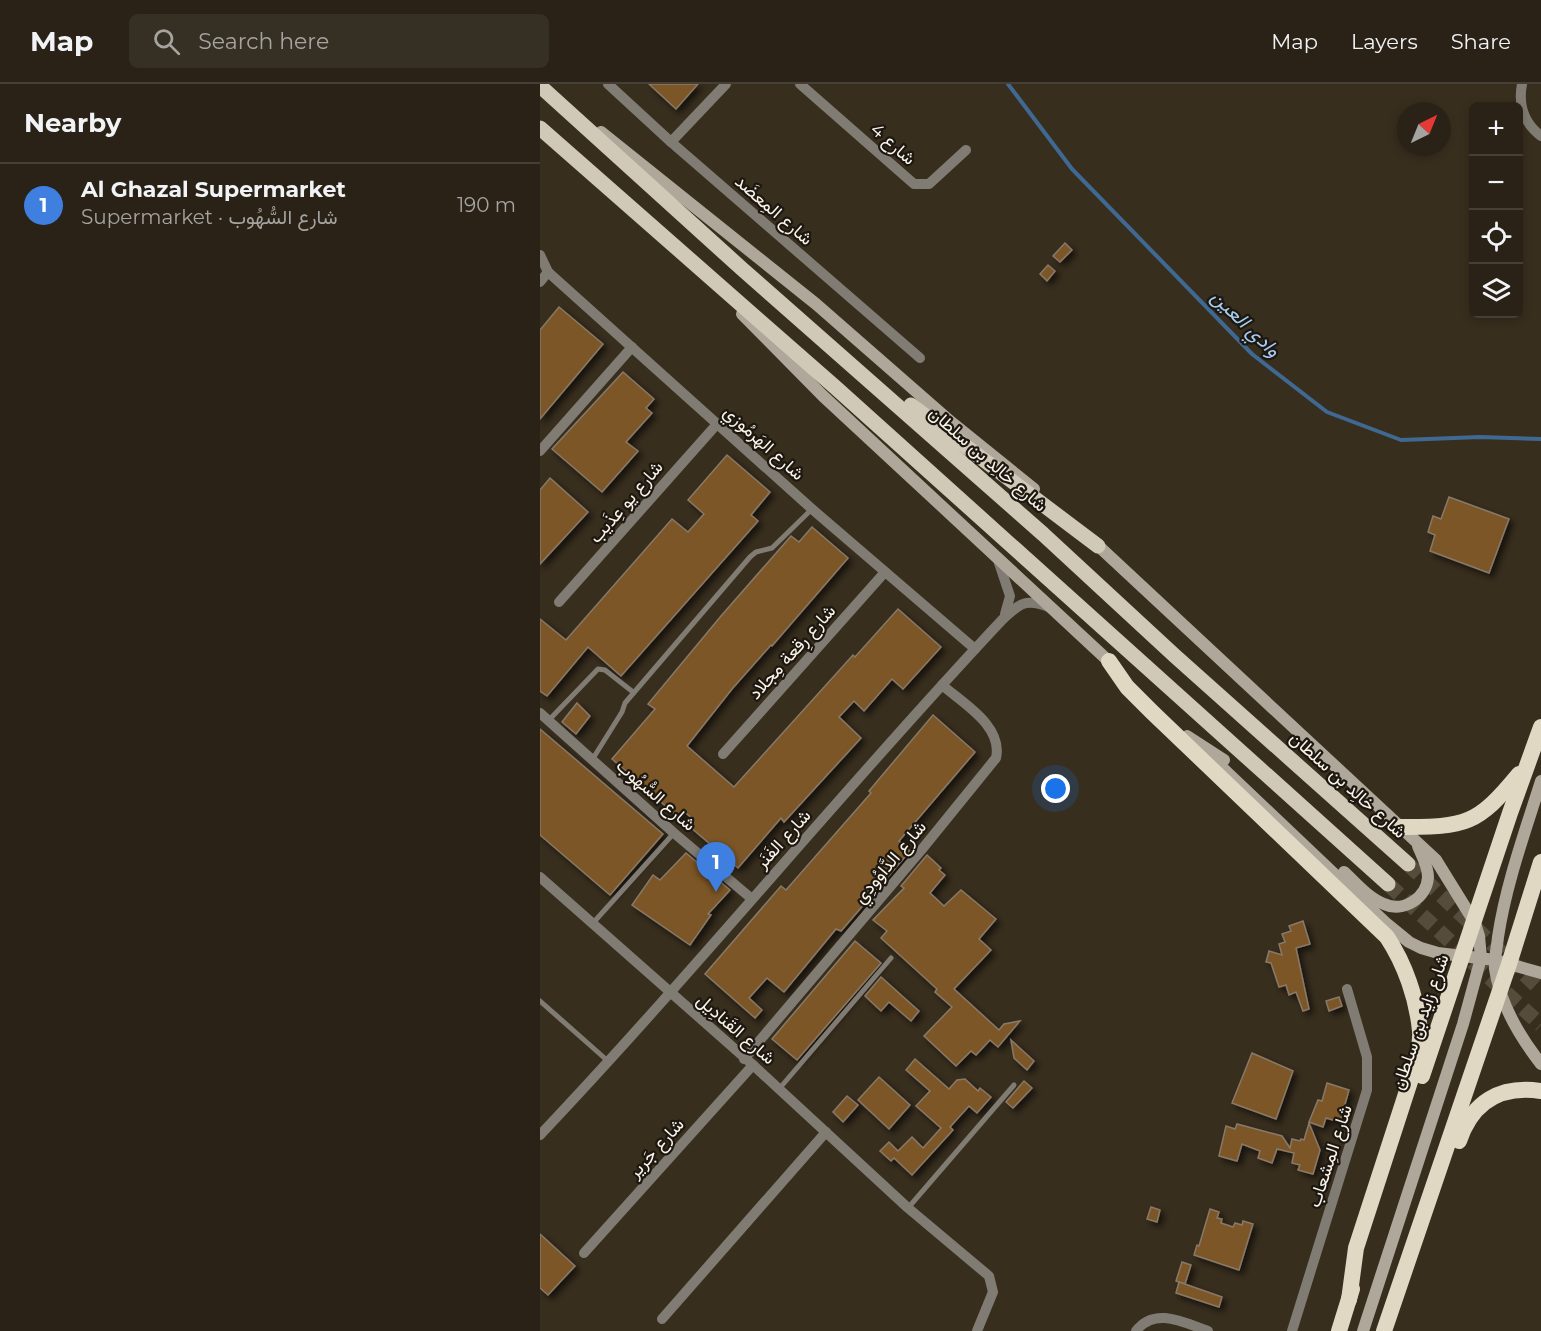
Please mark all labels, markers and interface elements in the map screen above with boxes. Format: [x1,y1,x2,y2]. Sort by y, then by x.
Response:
search box [129,14,549,68]
text: Map [30,24,93,58]
icon: search [150,25,183,58]
text: Search here [198,28,329,55]
text: Map [1271,29,1318,54]
text: Layers [1351,29,1418,54]
text: Share [1451,29,1511,54]
north arrow [1397,102,1451,156]
map controls [1469,102,1523,318]
button: + [1469,102,1523,156]
text: Nearby [24,107,121,139]
street label: شارع 4 [865,118,920,170]
button: − [1469,156,1523,210]
street label: شارع المِعضَد [730,170,817,251]
text: Al Ghazal Supermarket [81,176,346,203]
text: 1 [40,193,47,217]
text: 190 m [457,193,516,217]
text: Supermarket · شارع السُّهُوب [81,205,338,229]
button: locate [1469,210,1523,264]
button: layers [1469,264,1523,318]
water label: وادي العين [1204,284,1286,365]
street label: شارع الهَرمُوزي [716,401,809,488]
street label: شارع خالِد بن سلطان [924,402,1051,517]
street label: شارع يو عِذَيب [584,456,668,548]
street label: شارع رِقعة مِجلاد [744,600,843,706]
street label: شارع خالِد بن سلطان [1285,727,1411,844]
street label: شارع السُّهُوب [611,754,700,836]
your location [1041,774,1070,803]
street label: شارع الفَنَر [750,805,816,875]
street label: شارع الدَّاوُودِي [849,816,934,910]
pin: 1 [696,842,735,892]
street label: شارع زايد بن سلطان [1387,951,1454,1093]
street label: شارع القَنادِيل [692,989,780,1070]
street label: شارع المِشعاب [1303,1102,1358,1210]
street label: شارع جَرير [623,1113,689,1184]

